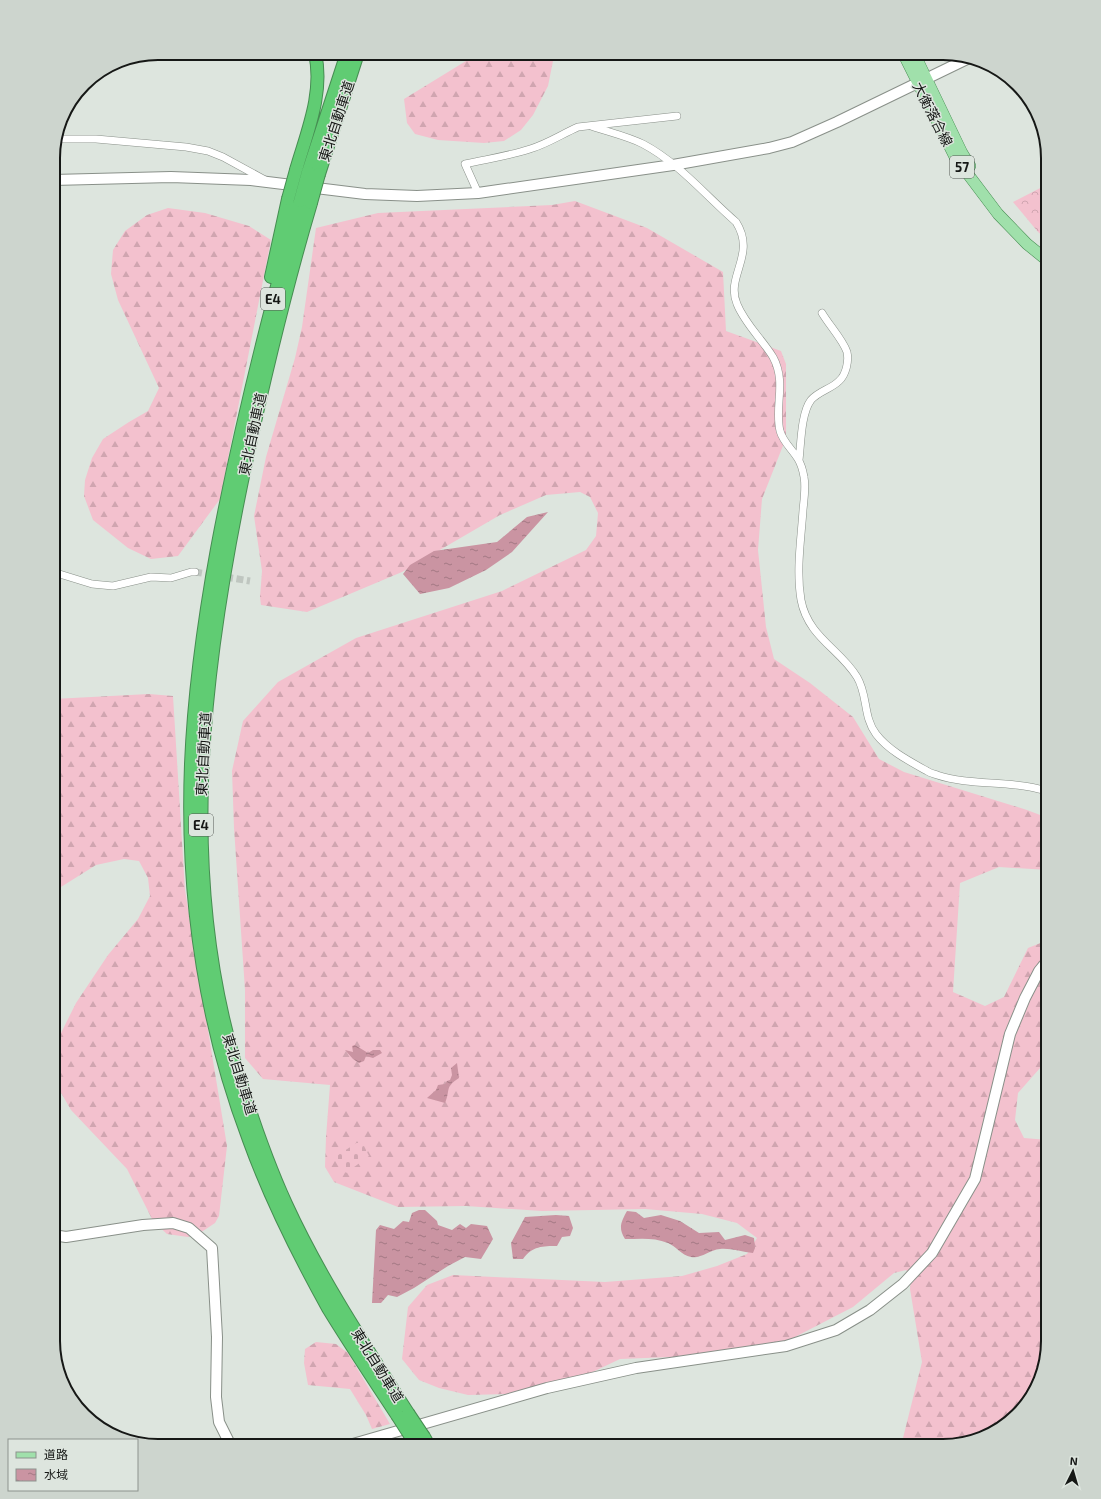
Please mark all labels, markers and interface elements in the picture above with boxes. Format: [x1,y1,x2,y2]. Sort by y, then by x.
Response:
street label: 東北自動車道 [315,78,357,164]
street label: 大衡落合線 [910,79,956,149]
road number: 57 [950,156,974,178]
road number: E4 [261,288,285,310]
street label: 東北自動車道 [235,391,269,477]
street label: 東北自動車道 [192,712,214,796]
road number: E4 [189,814,213,836]
street label: 東北自動車道 [220,1031,260,1117]
street label: 東北自動車道 [349,1325,407,1405]
legend [8,1439,138,1491]
text: 道路 [44,1447,68,1461]
north arrow [1053,1451,1093,1491]
text: N [1069,1454,1078,1467]
text: 水域 [44,1467,68,1481]

